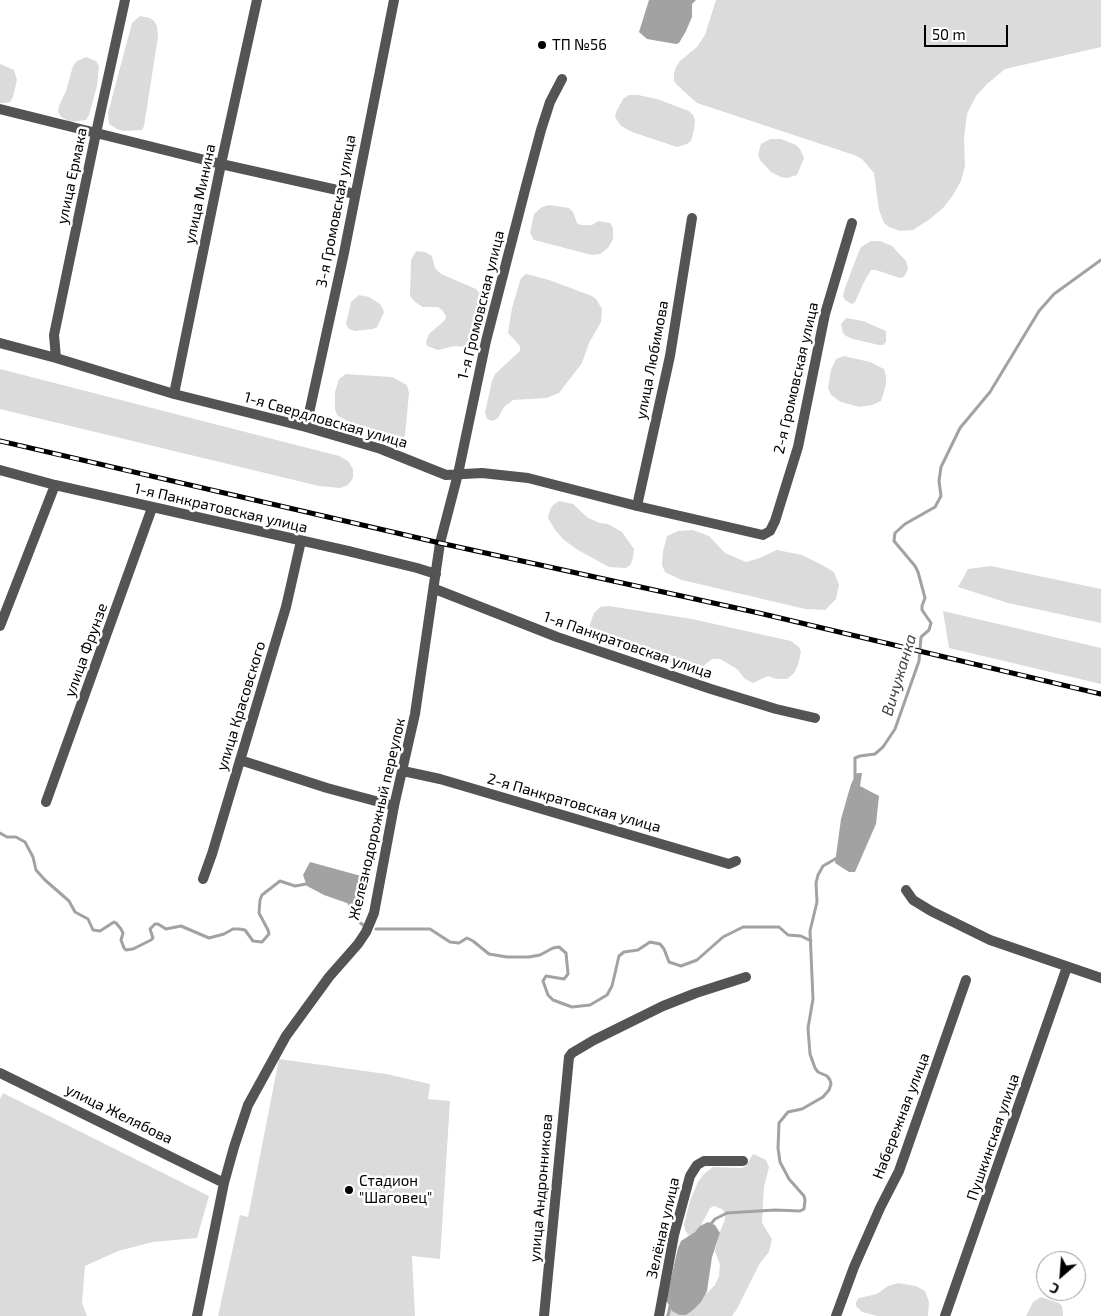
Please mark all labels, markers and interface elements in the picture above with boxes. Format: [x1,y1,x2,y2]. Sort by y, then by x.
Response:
scale bar [926,15,1010,47]
text: 50 m [932,25,966,43]
place label: ТП №56 [552,36,607,54]
marker: ТП №56 [536,39,548,51]
street label: улица Ермака [53,126,91,226]
street label: 3-я Громовская улица [312,133,360,289]
street label: улица Минина [181,142,219,246]
street label: 1-я Громовская улица [454,229,508,381]
street label: улица Любимова [632,299,672,421]
street label: 2-я Громовская улица [770,300,822,456]
street label: 1-я Свердловская улица [242,388,410,452]
street label: 1-я Панкратовская улица [133,479,309,537]
street label: улица Фрунзе [61,601,111,699]
street label: 1-я Панкратовская улица [541,608,715,682]
water label: Вичужанка [877,632,921,718]
street label: улица Красовского [213,639,269,773]
street label: Железнодорожный переулок [345,716,409,922]
street label: 2-я Панкратовская улица [485,770,663,836]
street label: Набережная улица [869,1050,933,1182]
street label: Пушкинская улица [963,1071,1023,1203]
street label: улица Желябова [62,1080,176,1148]
street label: улица Андронникова [526,1113,556,1263]
place label: Стадион "Шаговец" [359,1172,432,1207]
street label: Зелёная улица [643,1176,683,1280]
marker: Стадион "Шаговец" [343,1184,355,1196]
north arrow [1036,1251,1086,1301]
text: С [1047,1279,1062,1298]

